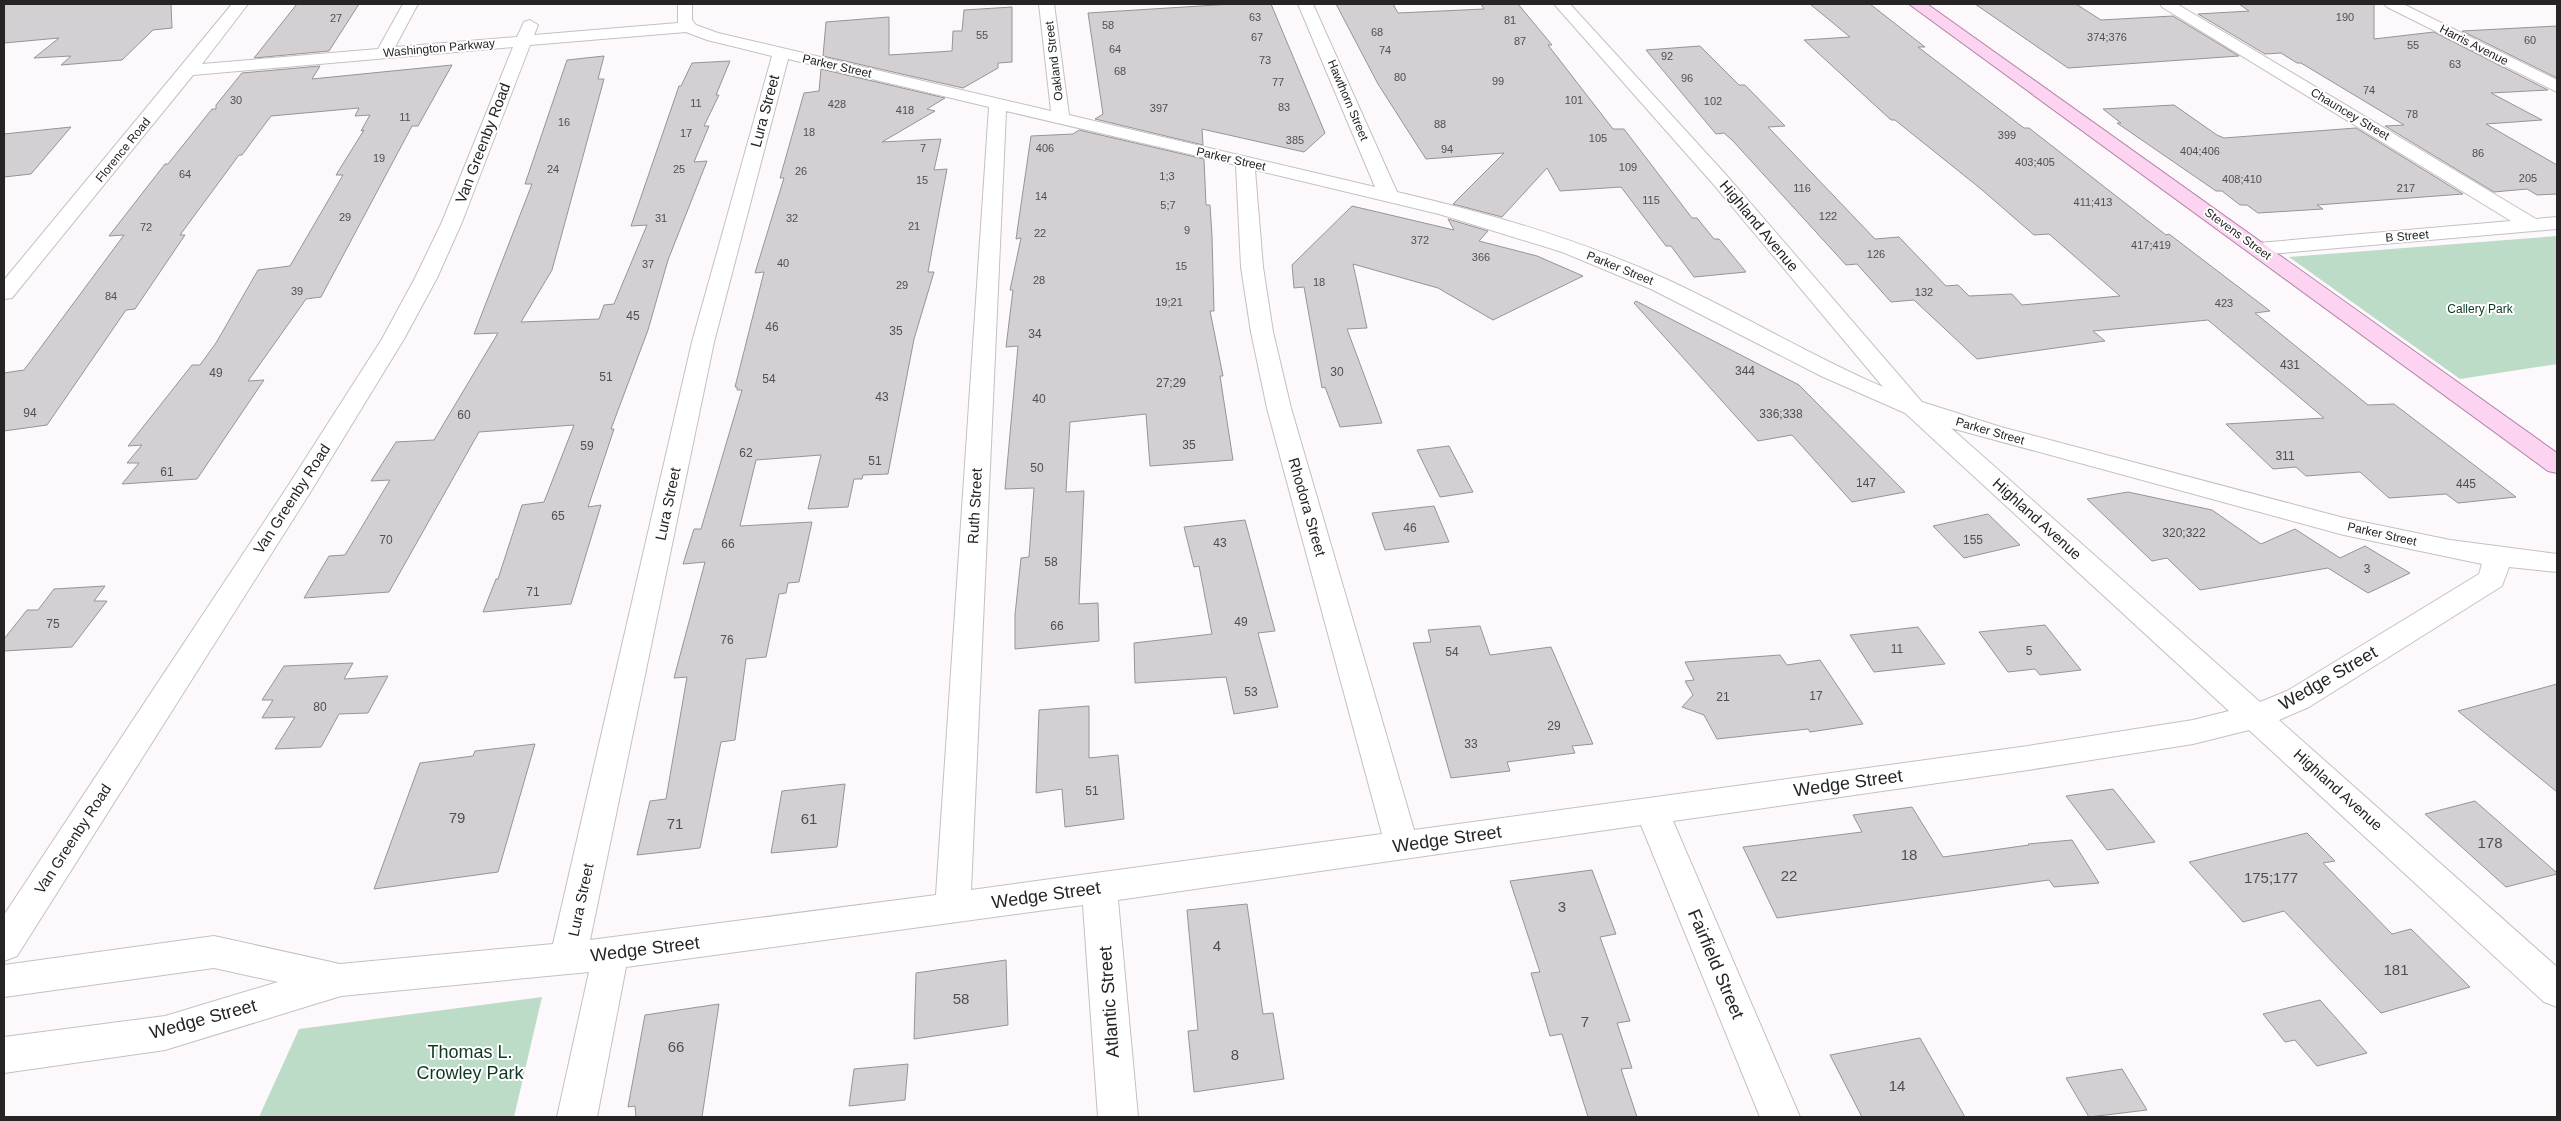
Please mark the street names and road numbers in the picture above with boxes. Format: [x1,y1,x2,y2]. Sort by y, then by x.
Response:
street label: Oakland Street [1042,20,1066,102]
street label: Harris Avenue [2437,22,2511,68]
street label: Washington Parkway [382,36,496,60]
street label: Parker Street [801,51,874,81]
street label: Hawthorn Street [1325,57,1372,143]
street label: Lura Street [747,72,783,149]
street label: Van Greenby Road [452,80,513,205]
street label: Chauncey Street [2308,85,2392,143]
street label: Florence Road [93,115,153,185]
street label: Parker Street [1195,144,1268,174]
street label: Highland Avenue [1717,177,1802,274]
street label: Stevens Street [2202,205,2274,263]
street label: B Street [2385,227,2430,245]
street label: Parker Street [1585,248,1656,288]
street label: Parker Street [1954,415,2027,448]
street label: Van Greenby Road [250,441,333,557]
street label: Rhodora Street [1285,456,1330,559]
street label: Lura Street [651,465,684,542]
street label: Ruth Street [964,467,985,544]
street label: Highland Avenue [1990,474,2085,563]
street label: Parker Street [2346,519,2419,549]
street label: Wedge Street [2275,642,2381,714]
street label: Highland Avenue [2291,745,2386,834]
street label: Wedge Street [1792,765,1904,801]
street label: Van Greenby Road [31,781,114,897]
street label: Wedge Street [1391,821,1503,857]
street label: Lura Street [564,861,597,938]
street label: Wedge Street [990,877,1102,913]
street label: Fairfield Street [1684,906,1748,1022]
street label: Wedge Street [589,932,701,966]
street label: Atlantic Street [1095,945,1123,1059]
street label: Wedge Street [147,995,259,1043]

